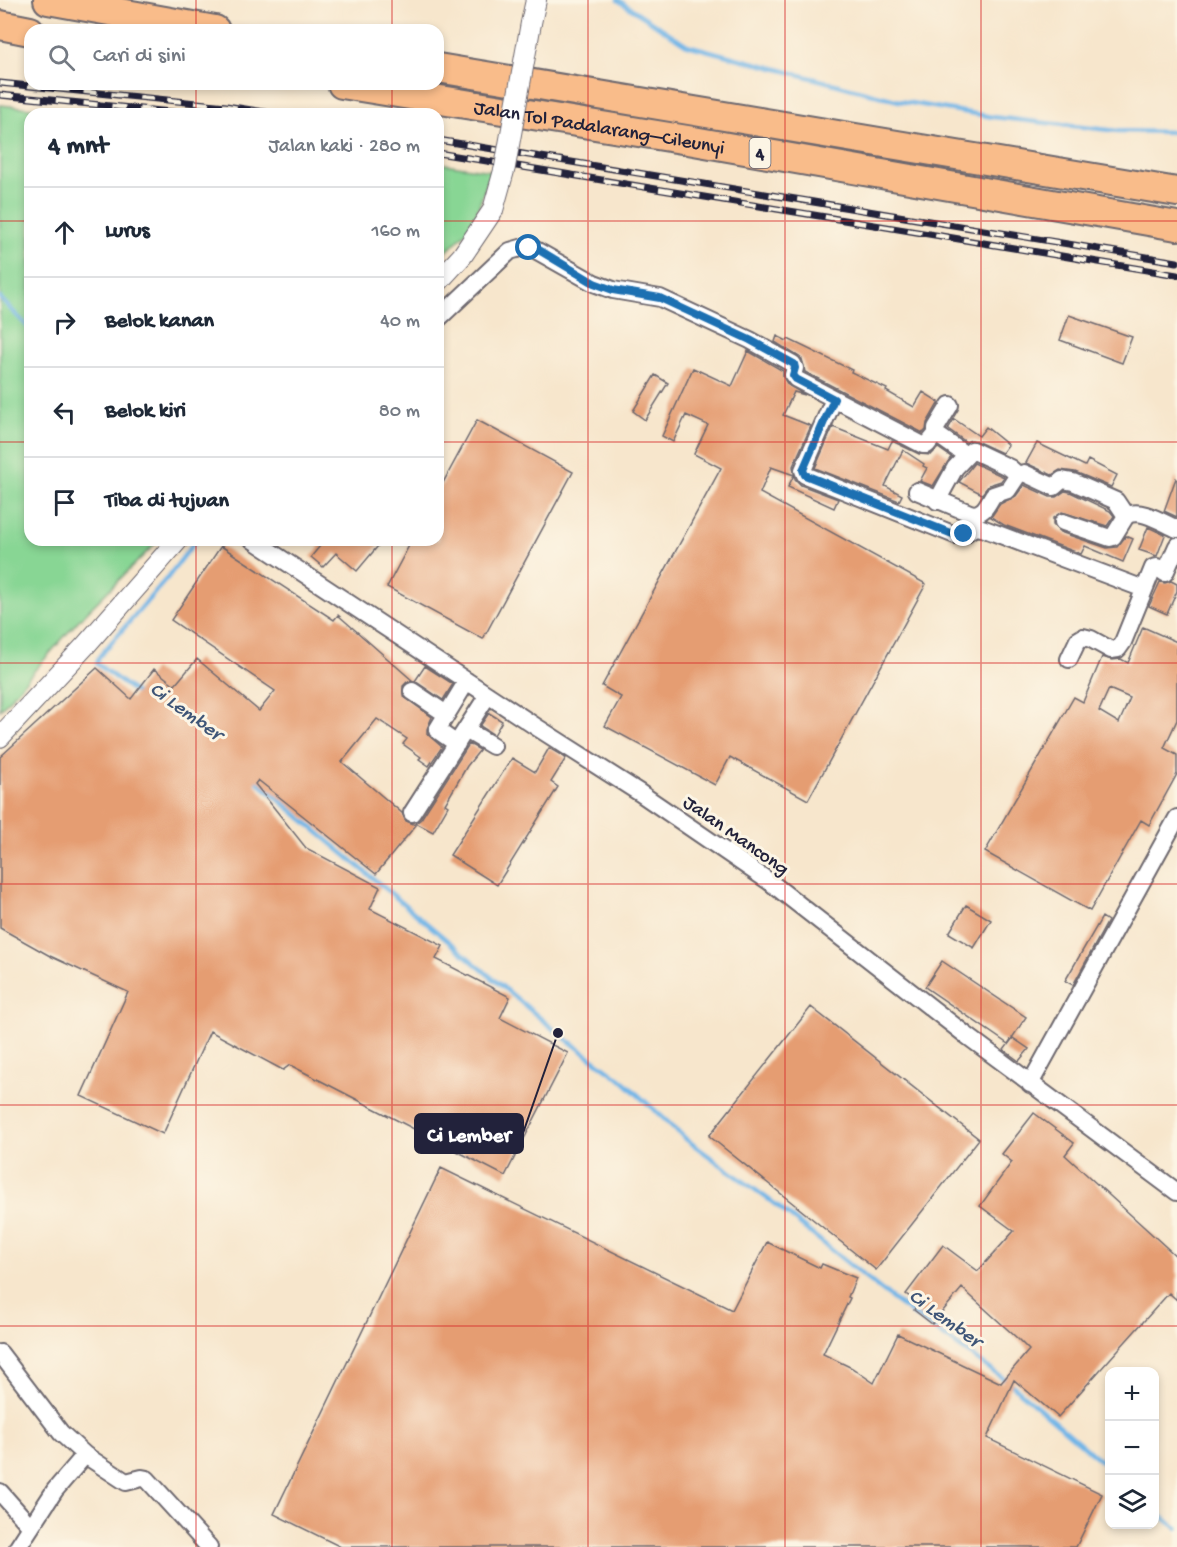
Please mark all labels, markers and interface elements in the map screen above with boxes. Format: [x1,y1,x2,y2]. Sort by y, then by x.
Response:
search box [24,24,444,90]
icon: search [45,41,78,74]
text: Cari di sini [93,44,186,70]
street label: Jalan Tol Padalarang–Cileunyi [472,98,726,161]
text: 4 mnt [48,132,108,163]
text: Jalan kaki · 280 m [268,136,420,159]
road number: 4 [750,138,771,168]
icon: ahead [48,216,81,249]
text: Lurus [105,219,150,245]
text: 160 m [371,221,420,244]
route start [515,234,541,260]
icon: right [48,306,81,339]
text: Belok kanan [105,309,214,335]
text: 40 m [380,311,420,334]
icon: left [48,396,81,429]
text: Belok kiri [105,399,186,425]
text: 80 m [379,401,420,424]
icon: arrive [48,486,81,519]
text: Tiba di tujuan [105,489,229,515]
route end [950,520,976,546]
water label: Ci Lember [144,678,230,750]
street label: Jalan Mancong [678,792,792,882]
callout: Ci Lember [415,1114,523,1153]
text: Ci Lember [426,1125,513,1150]
water label: Ci Lember [903,1285,989,1357]
map controls [1105,1367,1159,1529]
button: + [1105,1367,1159,1421]
button: − [1105,1421,1159,1475]
button: layers [1105,1475,1159,1529]

